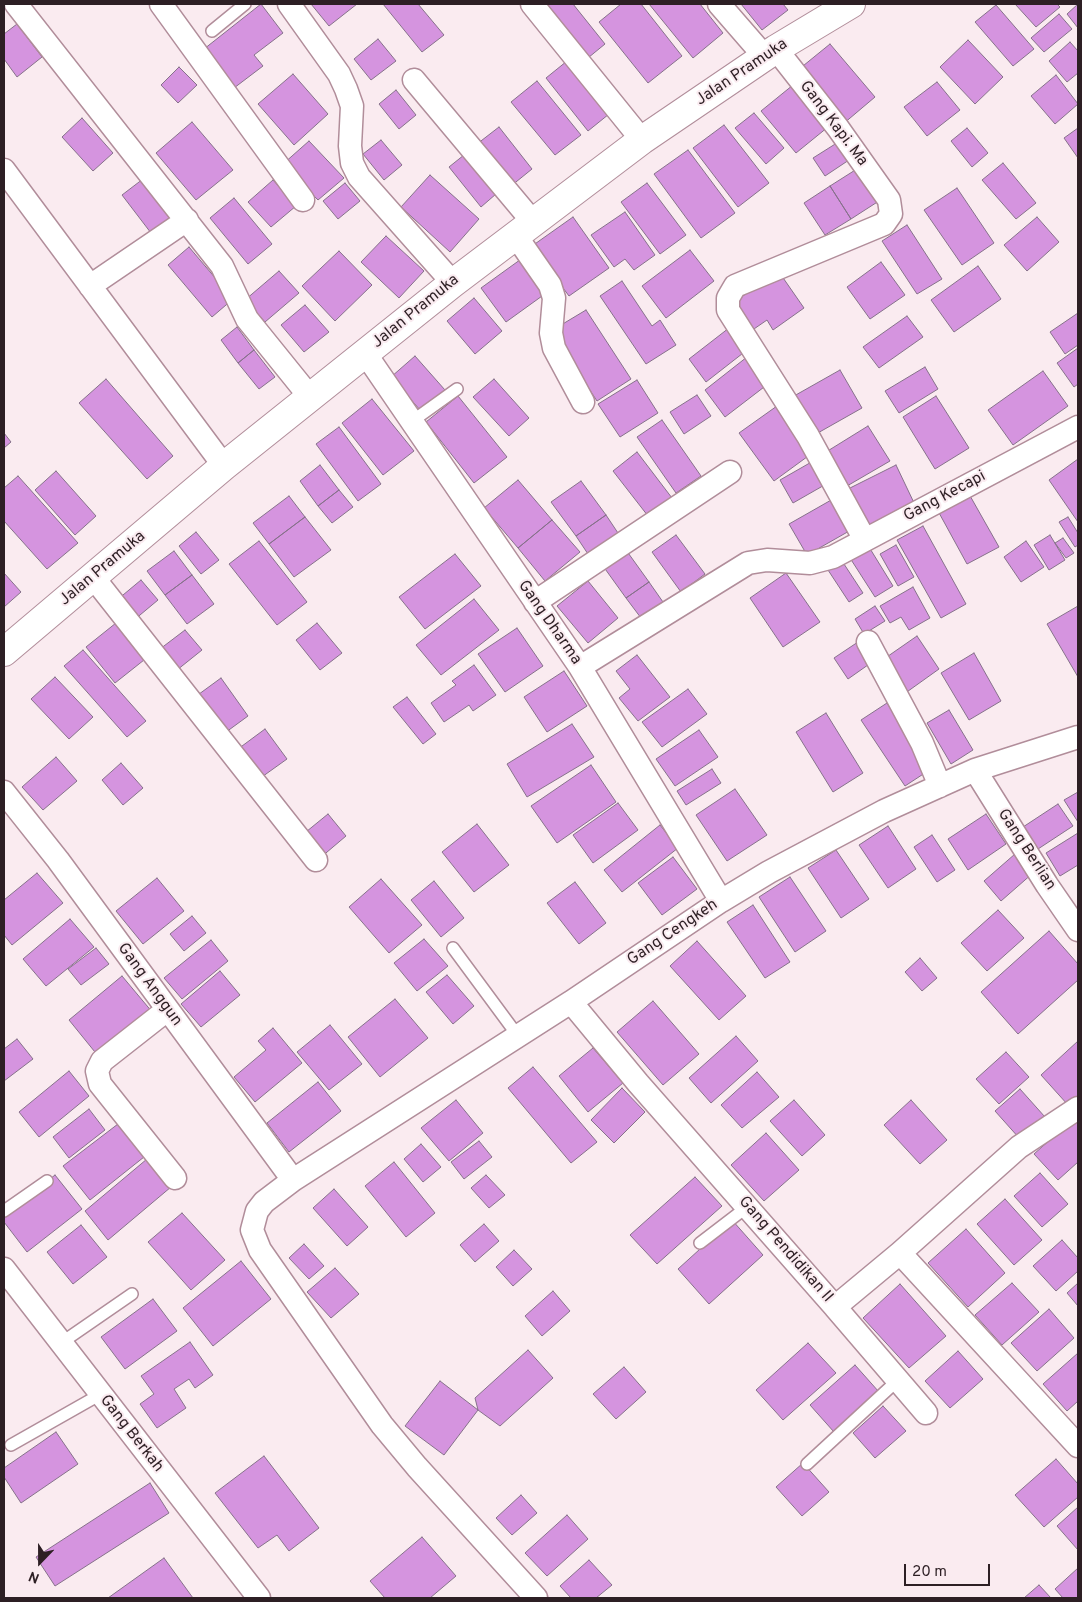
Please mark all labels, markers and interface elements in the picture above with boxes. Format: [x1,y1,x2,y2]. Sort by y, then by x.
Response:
street label: Jalan Pramuka [693,35,791,111]
street label: Gang Kapi. Ma [795,78,871,170]
street label: Jalan Pramuka [369,271,463,353]
street label: Gang Kecapi [901,467,989,527]
street label: Jalan Pramuka [56,527,150,611]
street label: Gang Dharma [513,577,585,669]
street label: Gang Berlian [993,806,1059,894]
street label: Gang Cengkeh [624,896,722,970]
street label: Gang Anggun [112,940,186,1030]
street label: Gang Pendidikan II [734,1193,836,1307]
street label: Gang Berkah [95,1392,167,1476]
north arrow [15,1537,65,1587]
scale bar [907,1554,993,1586]
text: 20 m [912,1563,947,1582]
text: N [26,1567,42,1586]

